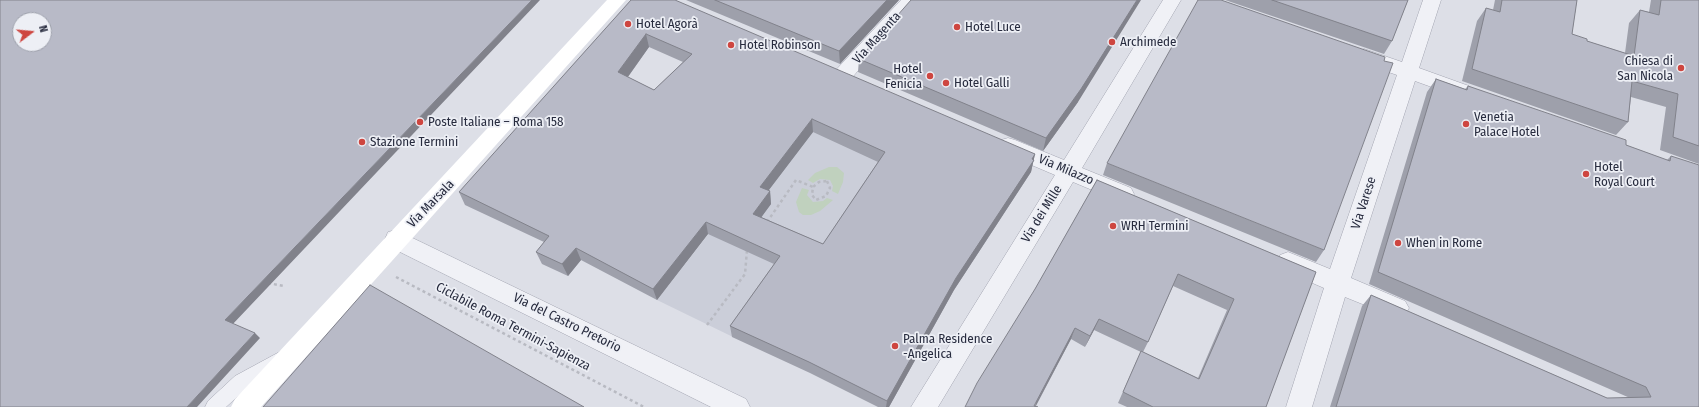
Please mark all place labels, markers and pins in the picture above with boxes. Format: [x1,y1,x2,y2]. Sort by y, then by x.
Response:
place label: Hotel Agorà [636,16,698,32]
marker: Hotel Agorà [623,19,633,29]
place label: Hotel Luce [965,19,1021,35]
marker: Hotel Luce [952,22,962,32]
place label: Archimede [1120,34,1177,50]
place label: Hotel Robinson [739,37,821,53]
marker: Archimede [1107,37,1117,47]
marker: Hotel Robinson [726,40,736,50]
place label: Chiesa di San Nicola [1617,53,1673,84]
place label: Hotel Fenicia [885,61,922,92]
marker: Chiesa di San Nicola [1676,63,1686,73]
marker: Hotel Fenicia [925,71,935,81]
place label: Hotel Galli [954,75,1010,91]
marker: Hotel Galli [941,78,951,88]
place label: Venetia Palace Hotel [1474,109,1540,140]
place label: Poste Italiane – Roma 158 [428,114,563,130]
marker: Poste Italiane – Roma 158 [415,117,425,127]
marker: Venetia Palace Hotel [1461,119,1471,129]
place label: Stazione Termini [370,134,458,150]
marker: Stazione Termini [357,137,367,147]
place label: Hotel Royal Court [1594,159,1655,190]
marker: Hotel Royal Court [1581,169,1591,179]
place label: WRH Termini [1121,218,1188,234]
marker: WRH Termini [1108,221,1118,231]
place label: When in Rome [1406,235,1482,251]
marker: When in Rome [1393,238,1403,248]
place label: Palma Residence -Angelica [903,331,992,362]
marker: Palma Residence -Angelica [890,341,900,351]

